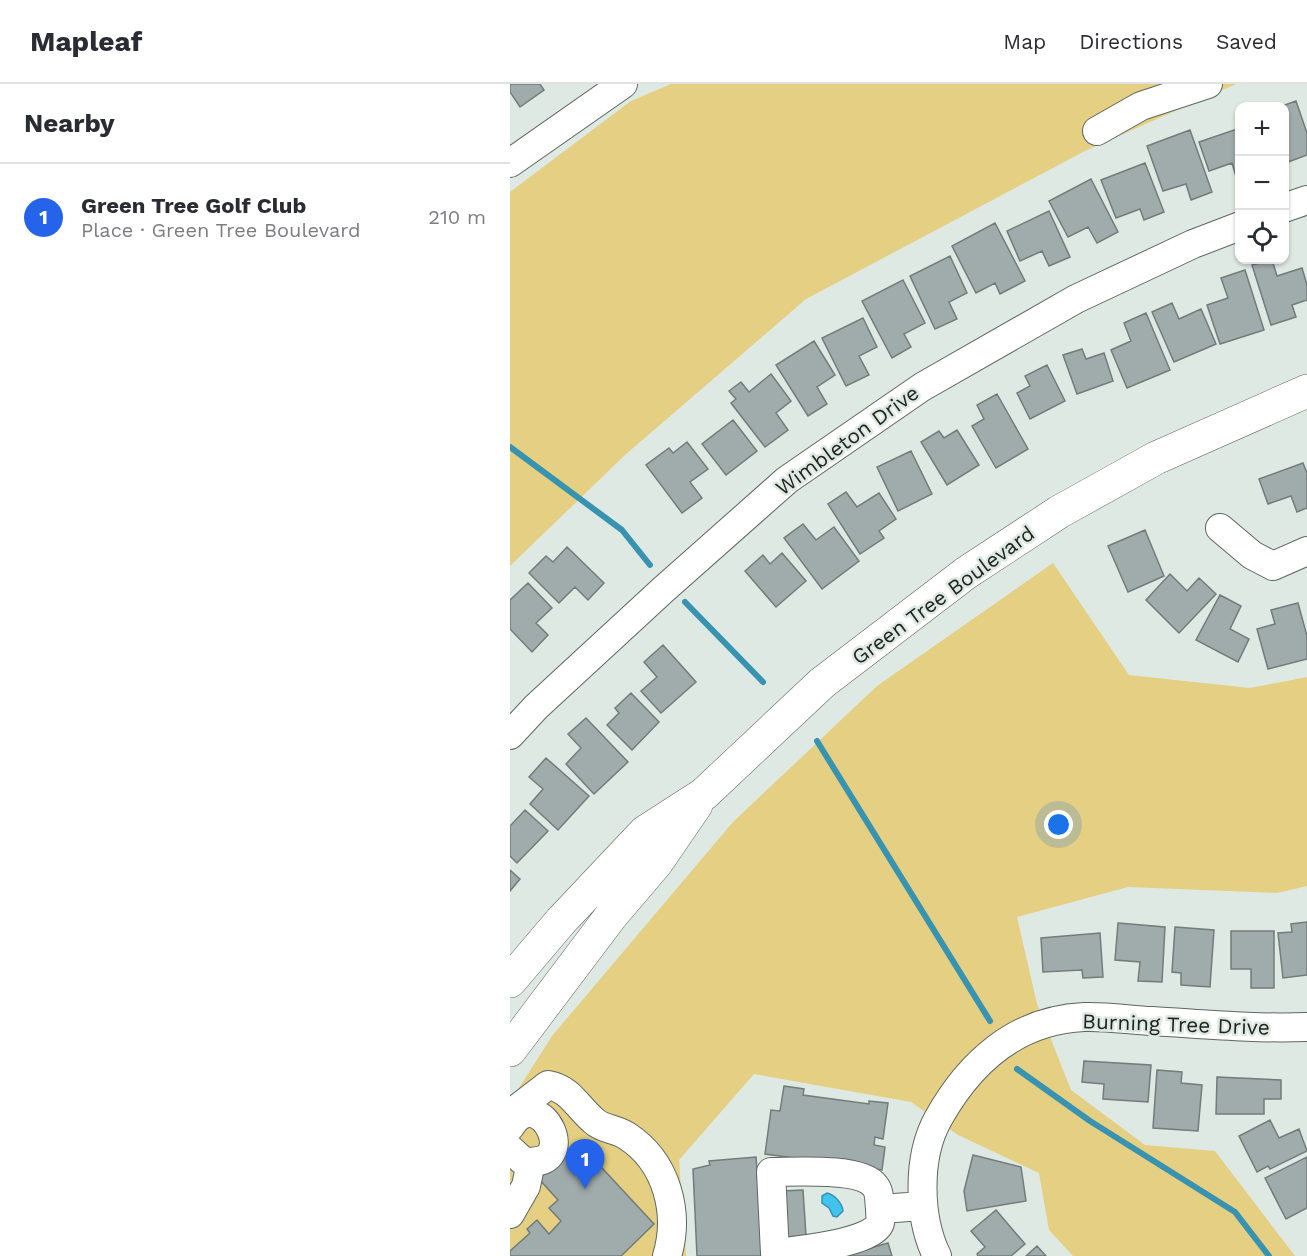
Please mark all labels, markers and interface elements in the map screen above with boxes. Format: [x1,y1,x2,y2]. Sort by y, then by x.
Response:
text: Mapleaf [30,25,142,58]
text: Map [1003,29,1046,54]
text: Directions [1079,29,1183,54]
text: Saved [1216,29,1277,54]
map controls [1235,102,1289,264]
button: + [1235,102,1289,156]
text: Nearby [24,108,115,138]
button: − [1235,156,1289,210]
text: Green Tree Golf Club [81,193,306,218]
text: 1 [39,205,48,229]
text: 210 m [428,205,486,229]
button: locate [1235,210,1289,264]
text: Place · Green Tree Boulevard [81,218,361,242]
street label: Wimbleton Drive [770,380,924,500]
street label: Green Tree Boulevard [847,520,1039,670]
your location [1044,810,1073,839]
street label: Burning Tree Drive [1082,1008,1270,1040]
pin: 1 [566,1140,604,1189]

